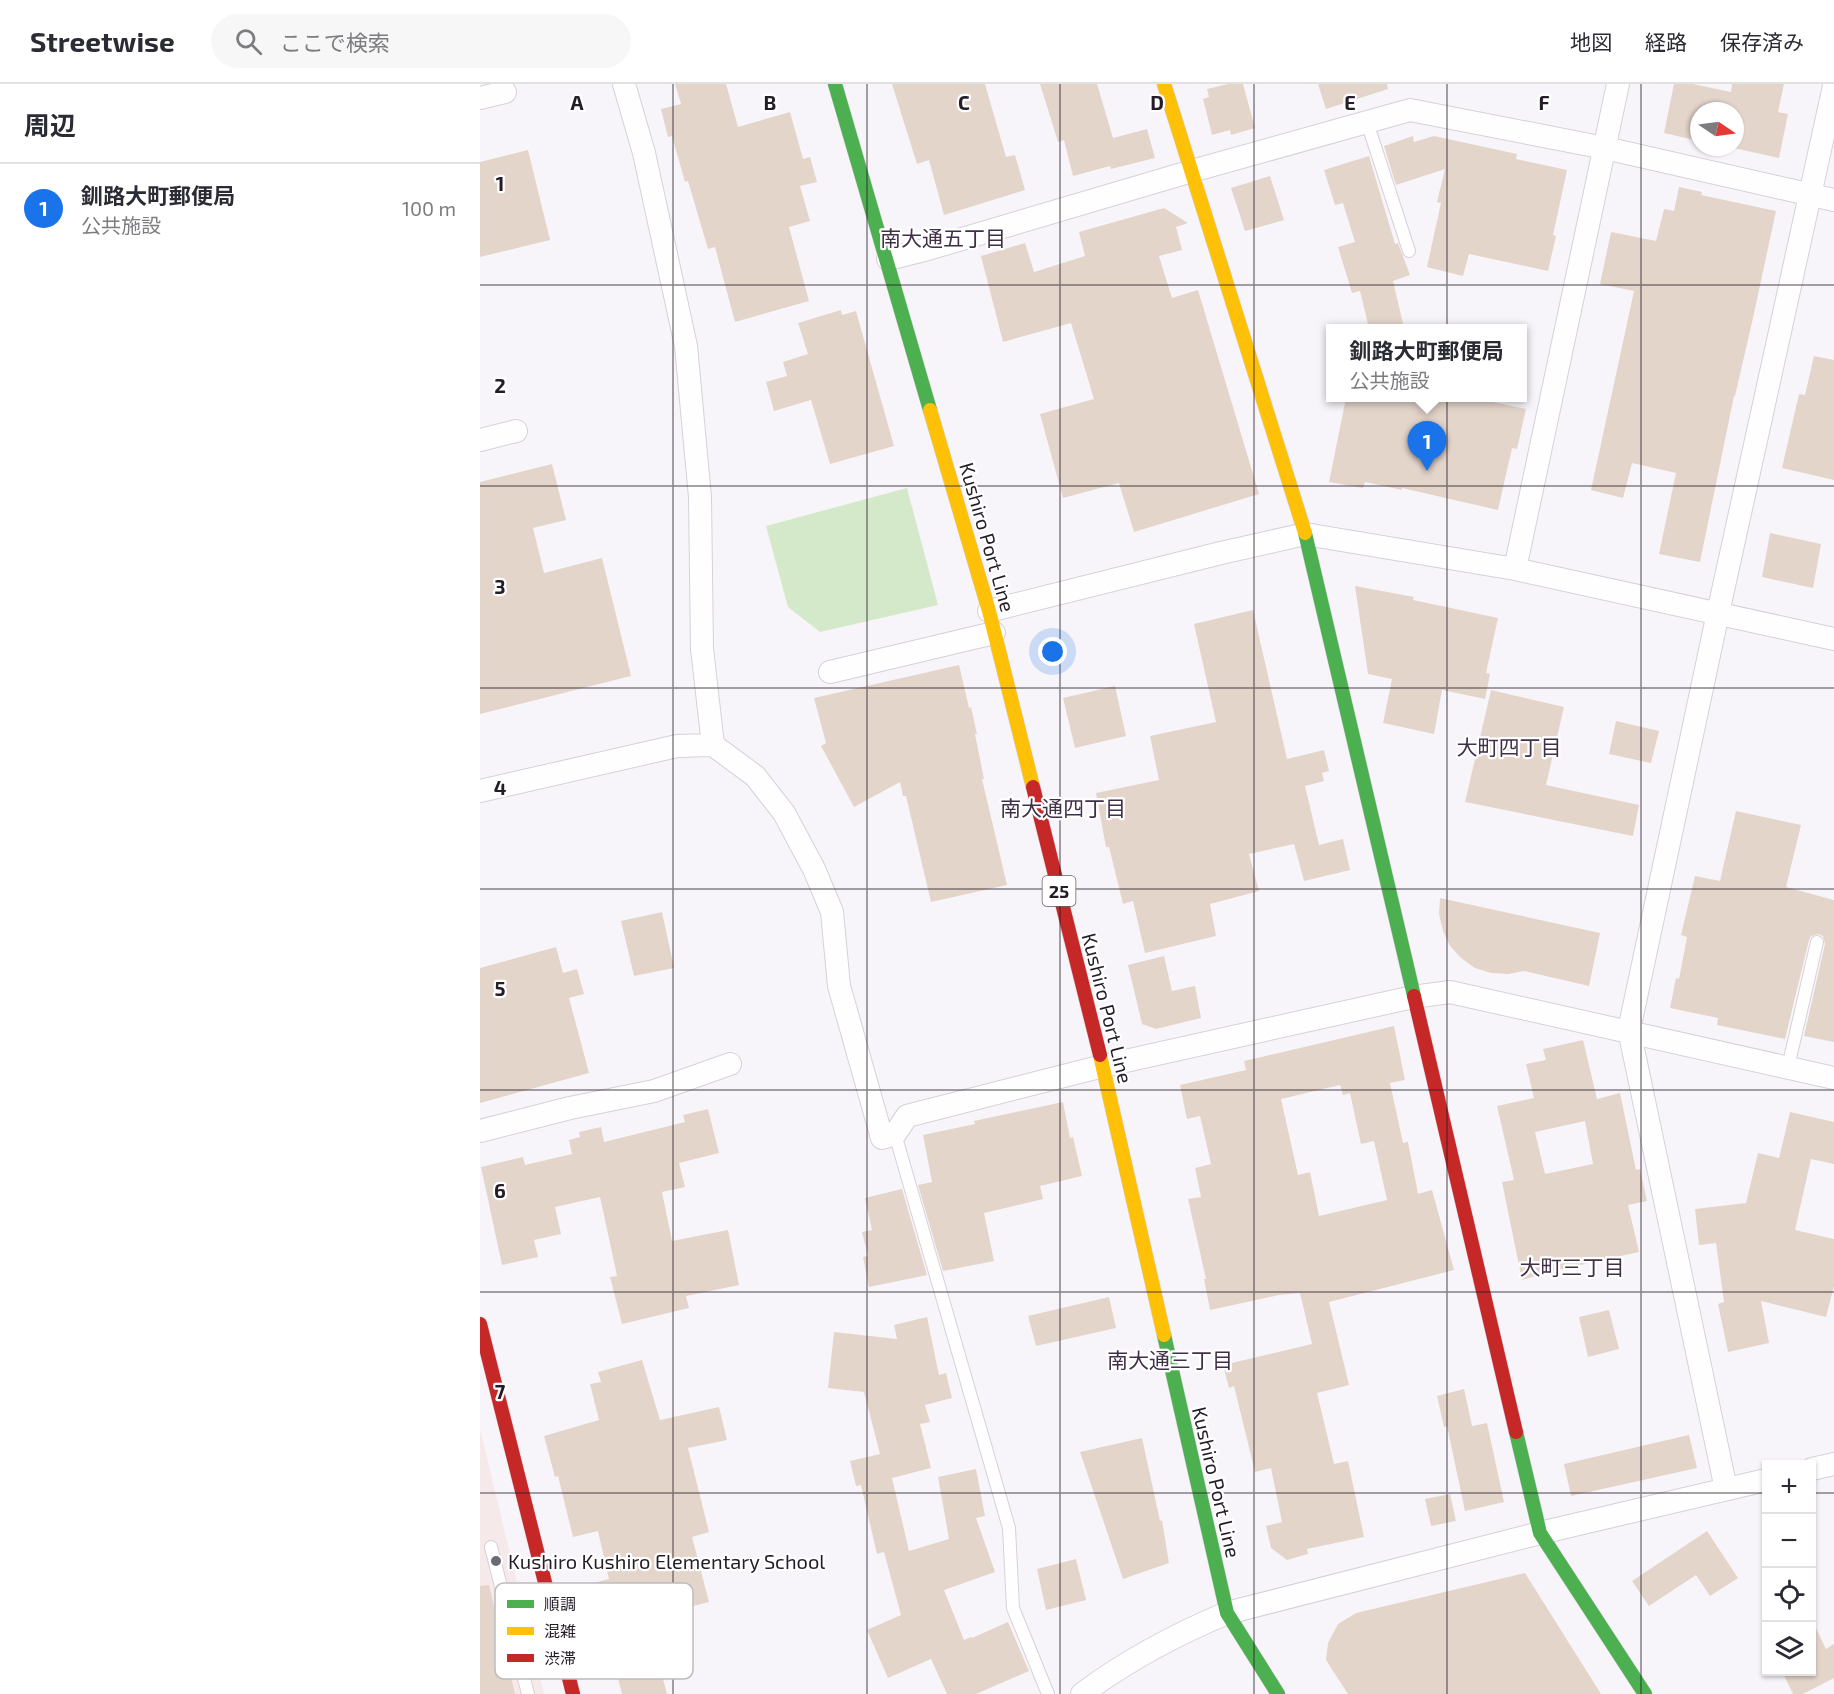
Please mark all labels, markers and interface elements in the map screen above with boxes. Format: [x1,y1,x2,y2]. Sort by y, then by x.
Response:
search box [211,14,631,68]
text: Streetwise [30,24,175,58]
icon: search [232,25,265,58]
text: ここで検索 [280,29,390,55]
text: 地図 [1570,29,1612,54]
text: 経路 [1645,29,1687,54]
text: 保存済み [1720,29,1804,54]
text: A [570,90,584,114]
text: B [764,90,776,114]
text: C [958,90,970,114]
text: D [1150,90,1164,114]
text: E [1344,90,1356,114]
text: F [1538,90,1550,114]
north arrow [1690,102,1744,156]
text: 周辺 [24,109,76,140]
text: 1 [496,171,504,195]
text: 釧路大町郵便局 [81,182,235,208]
text: 1 [39,196,48,220]
text: 100 m [402,196,456,220]
text: 公共施設 [81,213,161,237]
district label: 南大通五丁目 [880,225,1006,250]
popup [1326,324,1527,402]
text: 釧路大町郵便局 [1349,337,1504,363]
text: 公共施設 [1349,368,1429,392]
text: 2 [494,373,506,397]
pin: 1 [1408,422,1446,471]
street label: Kushiro Port Line [955,460,1021,614]
text: 3 [494,574,506,598]
your location [1038,637,1067,666]
district label: 大町四丁目 [1457,734,1562,759]
text: 4 [494,775,507,799]
district label: 南大通四丁目 [1000,795,1126,820]
road number: 25 [1042,876,1076,906]
street label: Kushiro Port Line [1078,930,1138,1086]
text: 5 [494,976,506,1000]
text: 6 [494,1178,506,1202]
district label: 大町三丁目 [1520,1254,1625,1279]
district label: 南大通三丁目 [1107,1347,1233,1372]
text: 7 [495,1379,506,1403]
street label: Kushiro Port Line [1188,1404,1246,1560]
map controls [1762,1460,1816,1676]
button: + [1762,1460,1816,1514]
button: − [1762,1514,1816,1568]
place label: Kushiro Kushiro Elementary School [508,1549,825,1573]
marker: Kushiro Kushiro Elementary School [489,1554,503,1568]
button: locate [1762,1568,1816,1622]
legend [495,1583,693,1679]
text: 順調 [544,1594,576,1613]
text: 混雑 [544,1621,576,1640]
button: layers [1762,1622,1816,1676]
text: 渋滞 [544,1648,576,1667]

